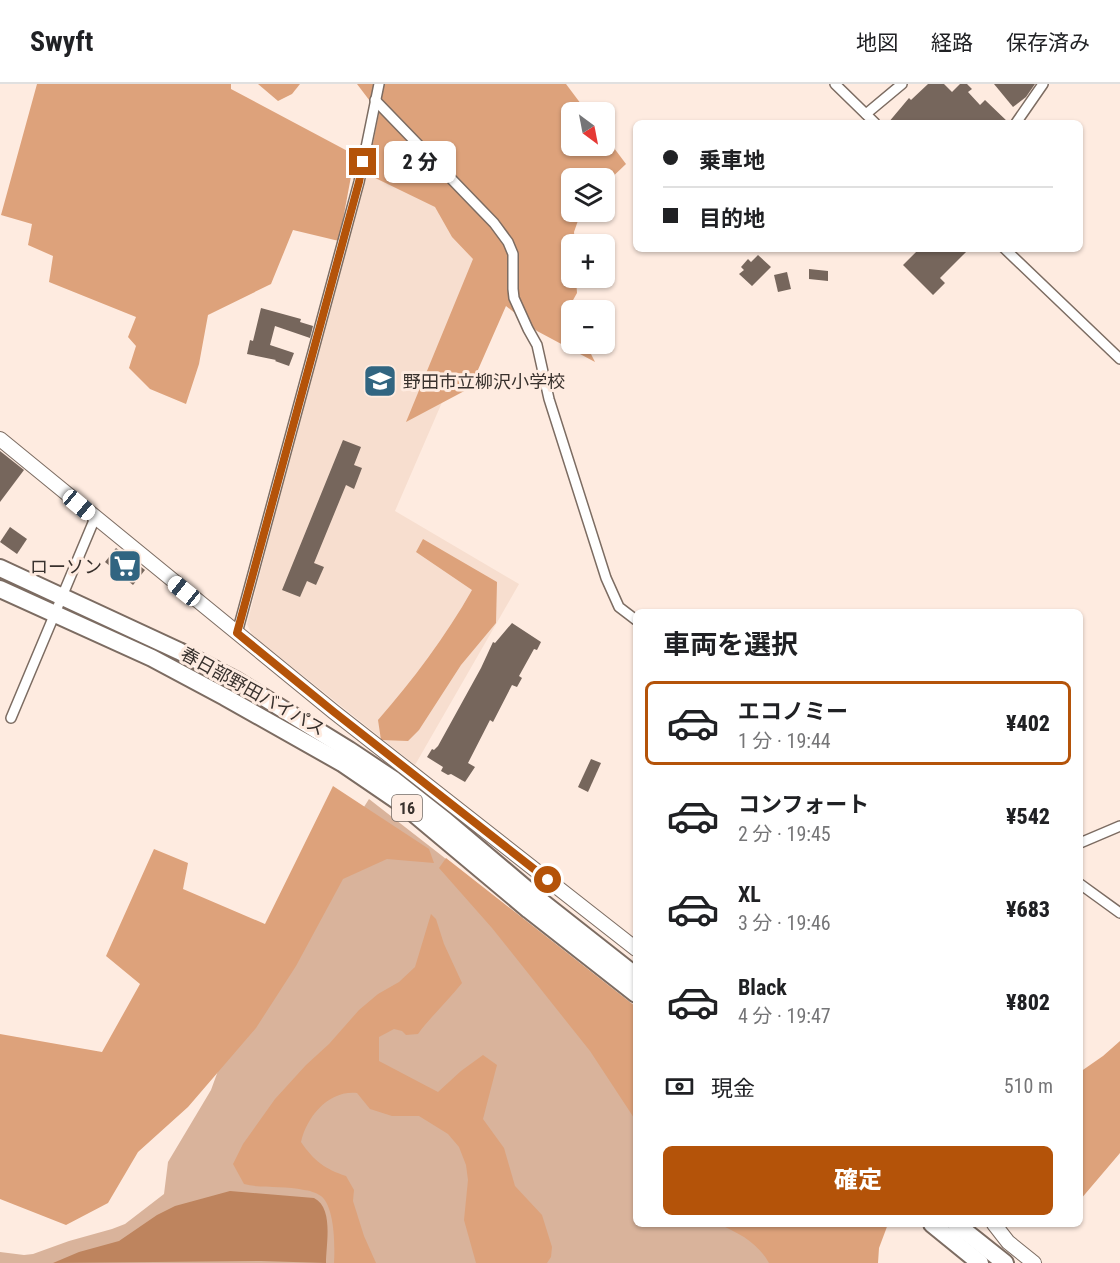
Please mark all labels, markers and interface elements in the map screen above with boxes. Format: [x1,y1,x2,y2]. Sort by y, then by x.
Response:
text: Swyft [30,25,93,58]
text: 地図 [856,31,898,55]
text: 経路 [931,31,973,55]
text: 保存済み [1006,31,1090,55]
north arrow [561,102,615,156]
map controls [561,102,615,354]
callout: 2 分 [384,141,456,183]
route end [349,148,376,175]
text: 乗車地 [699,148,765,173]
text: 2 分 [403,150,437,174]
button: layers [561,168,615,222]
text: 目的地 [699,206,765,231]
button: + [561,234,615,288]
button: − [561,300,615,354]
school or university icon: 野田市立柳沢小学校 [362,363,398,399]
place label: 野田市立柳沢小学校 [403,371,565,392]
car [59,487,99,523]
supermarket icon: ローソン [107,548,143,584]
place label: ローソン [30,556,102,577]
car [164,573,204,609]
text: 車両を選択 [663,629,798,661]
street label: 春日部野田バイパス [177,643,329,739]
icon: car [666,696,720,750]
text: エコノミー [738,699,848,724]
text: ¥402 [1006,711,1050,736]
text: 1 分 · 19:44 [738,729,831,753]
icon: car [666,789,720,843]
text: コンフォート [738,792,869,817]
road number: 16 [392,795,422,821]
text: ¥542 [1006,804,1050,829]
text: 2 分 · 19:45 [738,822,831,846]
route start [534,866,561,893]
icon: car [666,882,720,936]
text: XL [738,882,761,907]
text: ¥683 [1006,897,1050,922]
text: 3 分 · 19:46 [738,911,831,935]
icon: car [666,975,720,1029]
text: Black [738,975,787,1000]
text: ¥802 [1006,990,1050,1015]
text: 4 分 · 19:47 [738,1004,831,1028]
icon: cash [663,1070,696,1103]
text: 510 m [1004,1074,1053,1098]
text: 現金 [711,1076,755,1101]
button: 確定 [663,1146,1053,1215]

